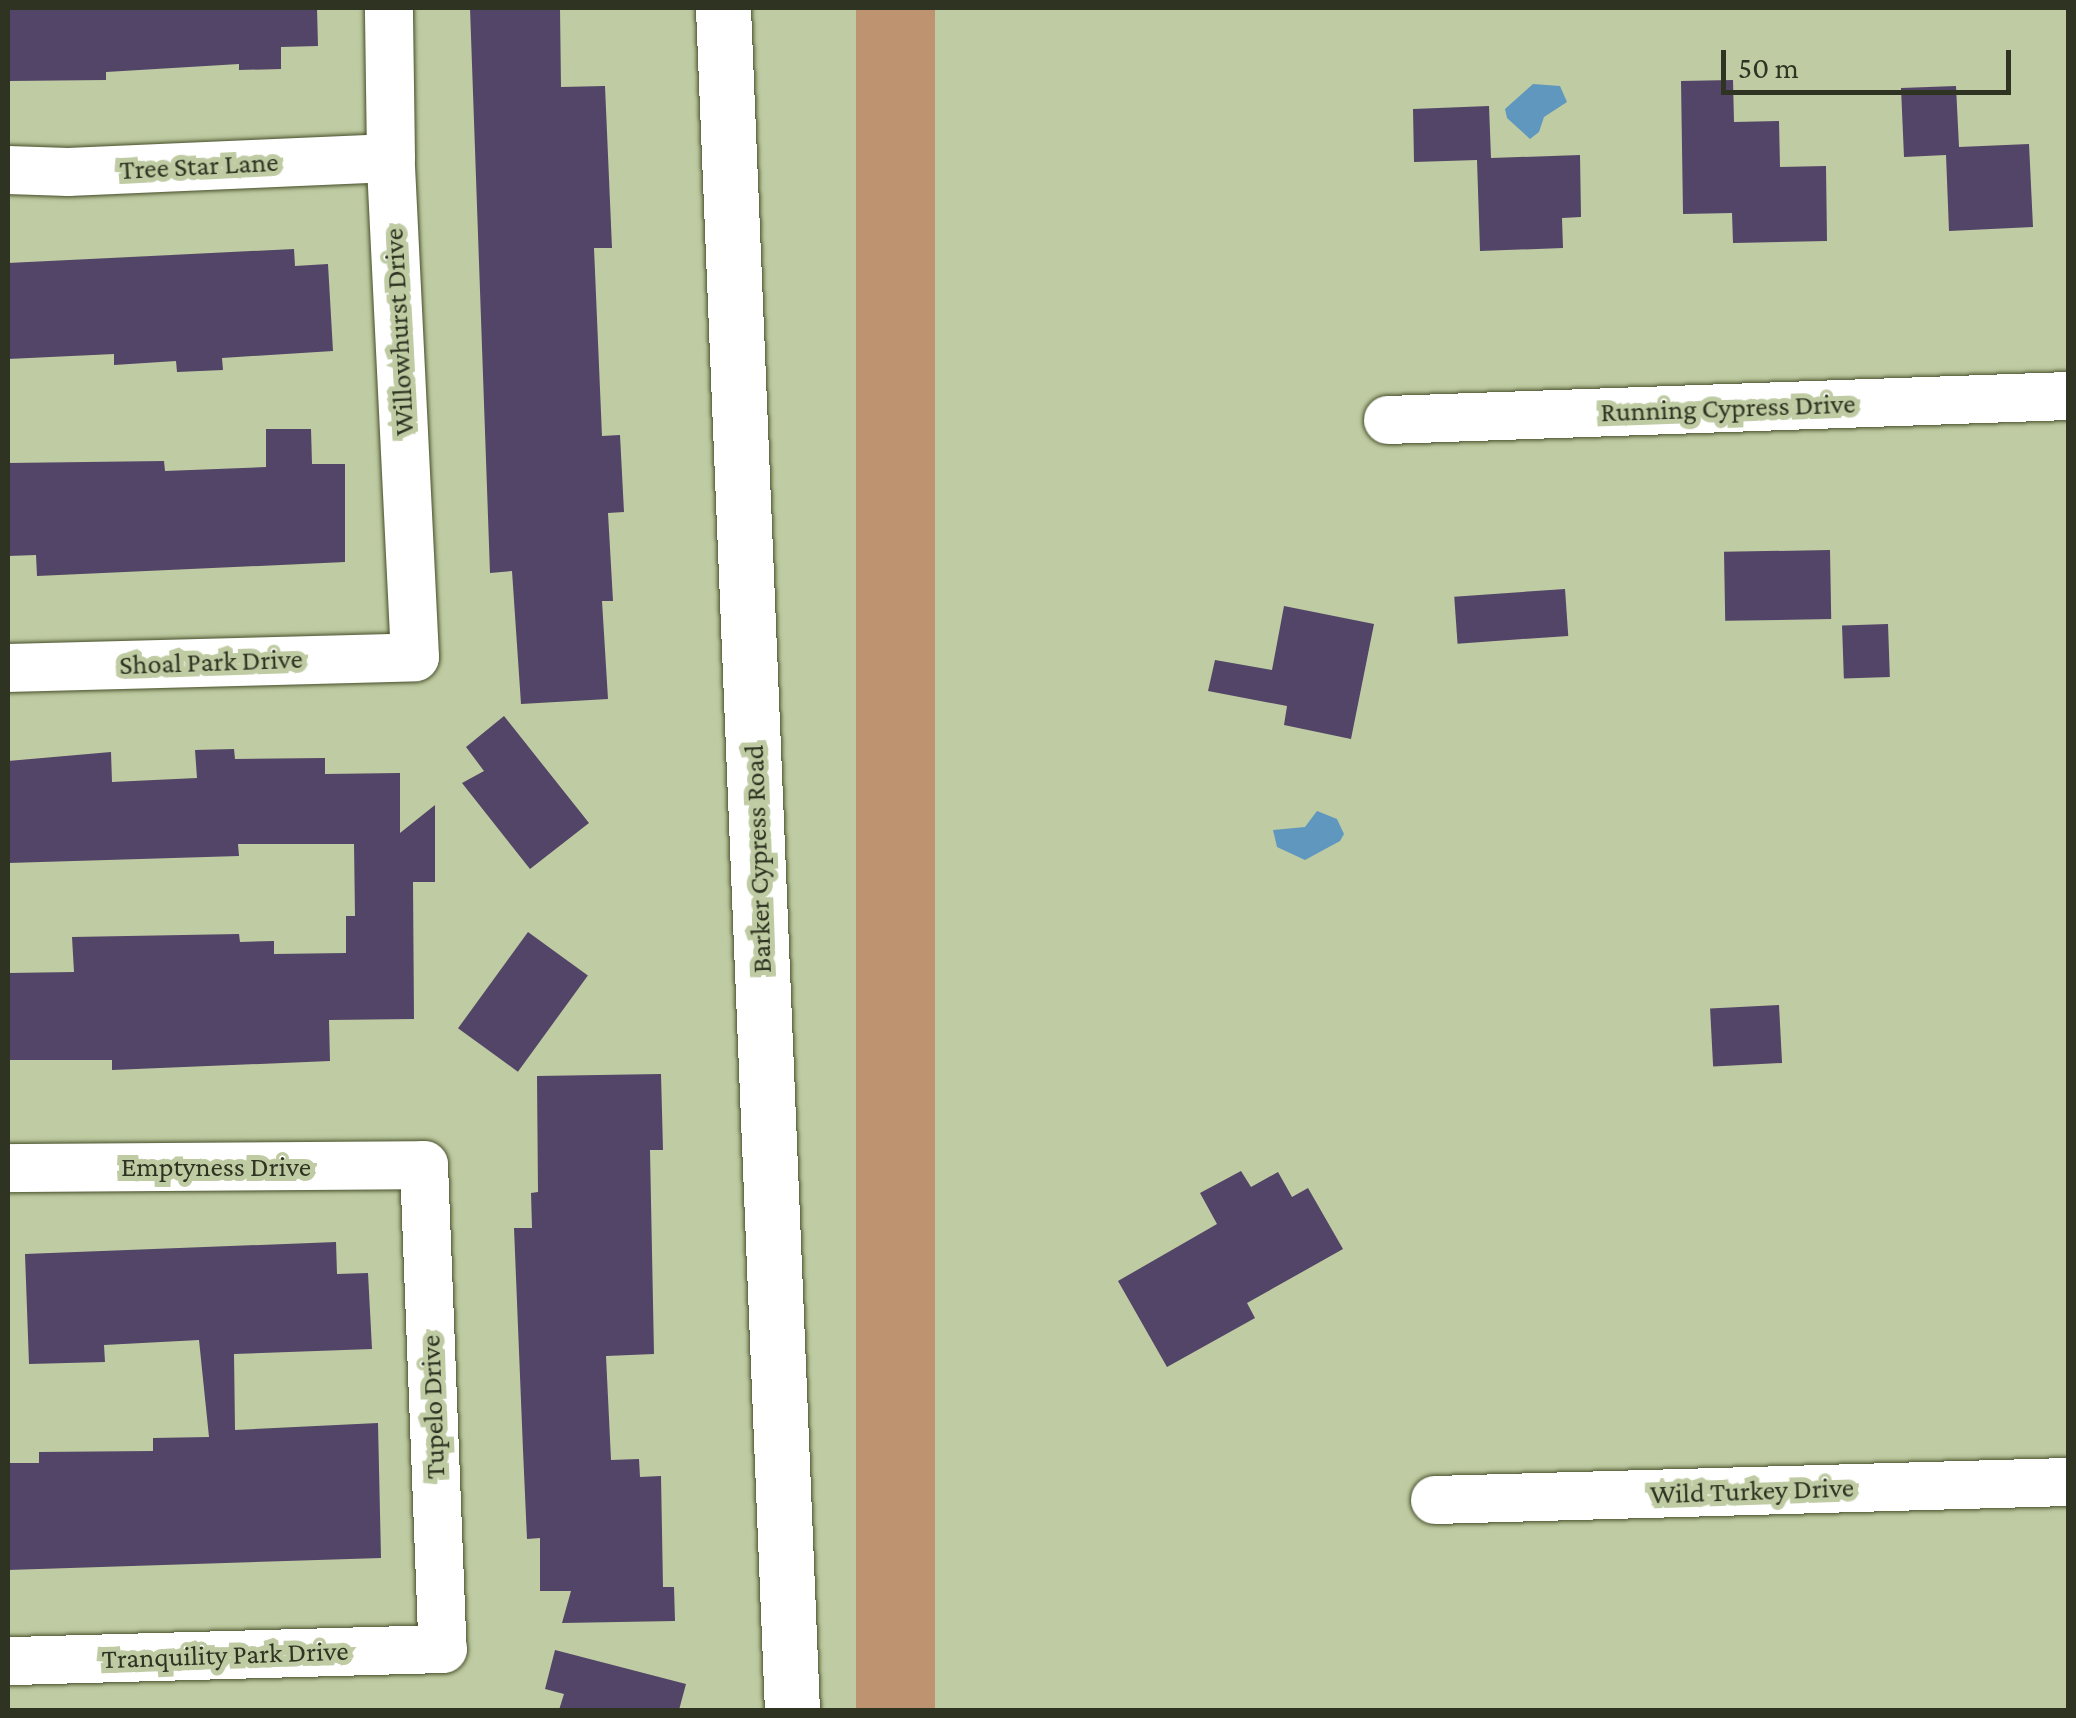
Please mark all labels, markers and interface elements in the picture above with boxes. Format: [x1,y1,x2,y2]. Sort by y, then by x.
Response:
scale bar [1726,30,2016,92]
text: 50 m [1738,51,1799,84]
street label: Tree Star Lane [119,145,279,187]
street label: Willowhurst Drive [377,227,421,437]
street label: Running Cypress Drive [1600,387,1856,429]
street label: Shoal Park Drive [119,642,303,682]
street label: Barker Cypress Road [737,744,779,974]
street label: Emptyness Drive [121,1150,311,1184]
street label: Tupelo Drive [414,1334,452,1480]
street label: Wild Turkey Drive [1649,1471,1855,1511]
street label: Tranquility Park Drive [101,1634,349,1676]

